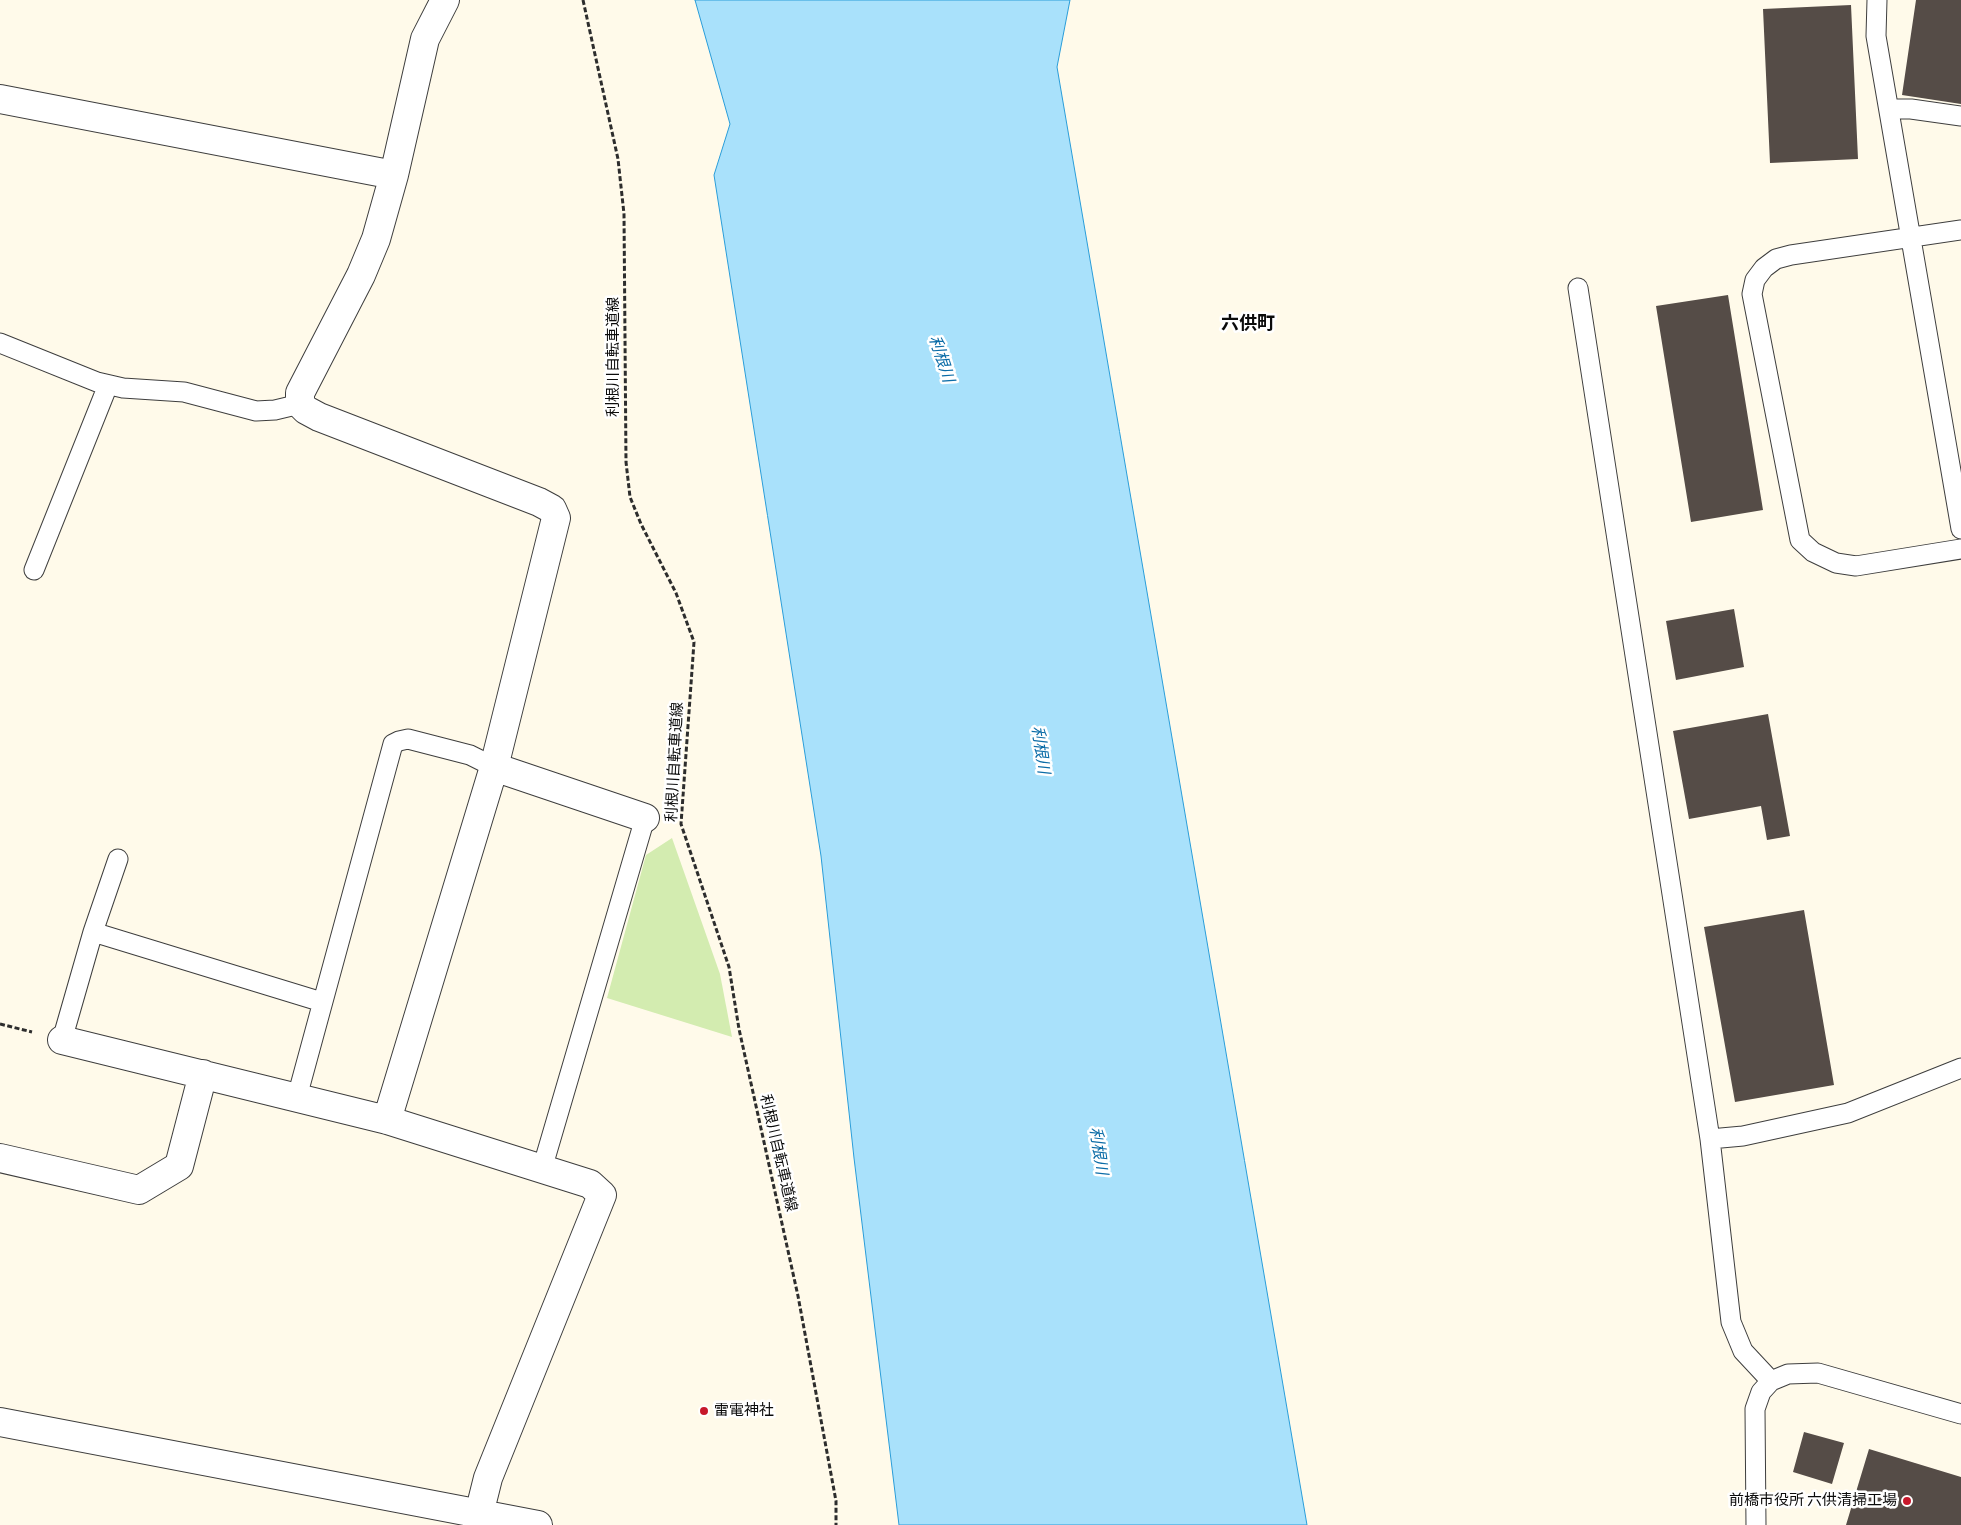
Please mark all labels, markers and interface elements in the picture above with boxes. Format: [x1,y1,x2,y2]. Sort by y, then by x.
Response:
street label: 利根川自転車道線 [605,297,623,417]
district label: 六供町 [1221,313,1275,335]
water label: 利根川 [924,333,958,385]
street label: 利根川自転車道線 [663,702,687,822]
water label: 利根川 [1027,725,1053,775]
street label: 利根川自転車道線 [756,1093,800,1213]
water label: 利根川 [1085,1126,1111,1176]
place label: 雷電神社 [714,1402,774,1420]
marker: 雷電神社 [698,1405,710,1417]
place label: 前橋市役所 六供清掃工場 [1729,1492,1897,1510]
marker: 前橋市役所 六供清掃工場 [1901,1495,1913,1507]

